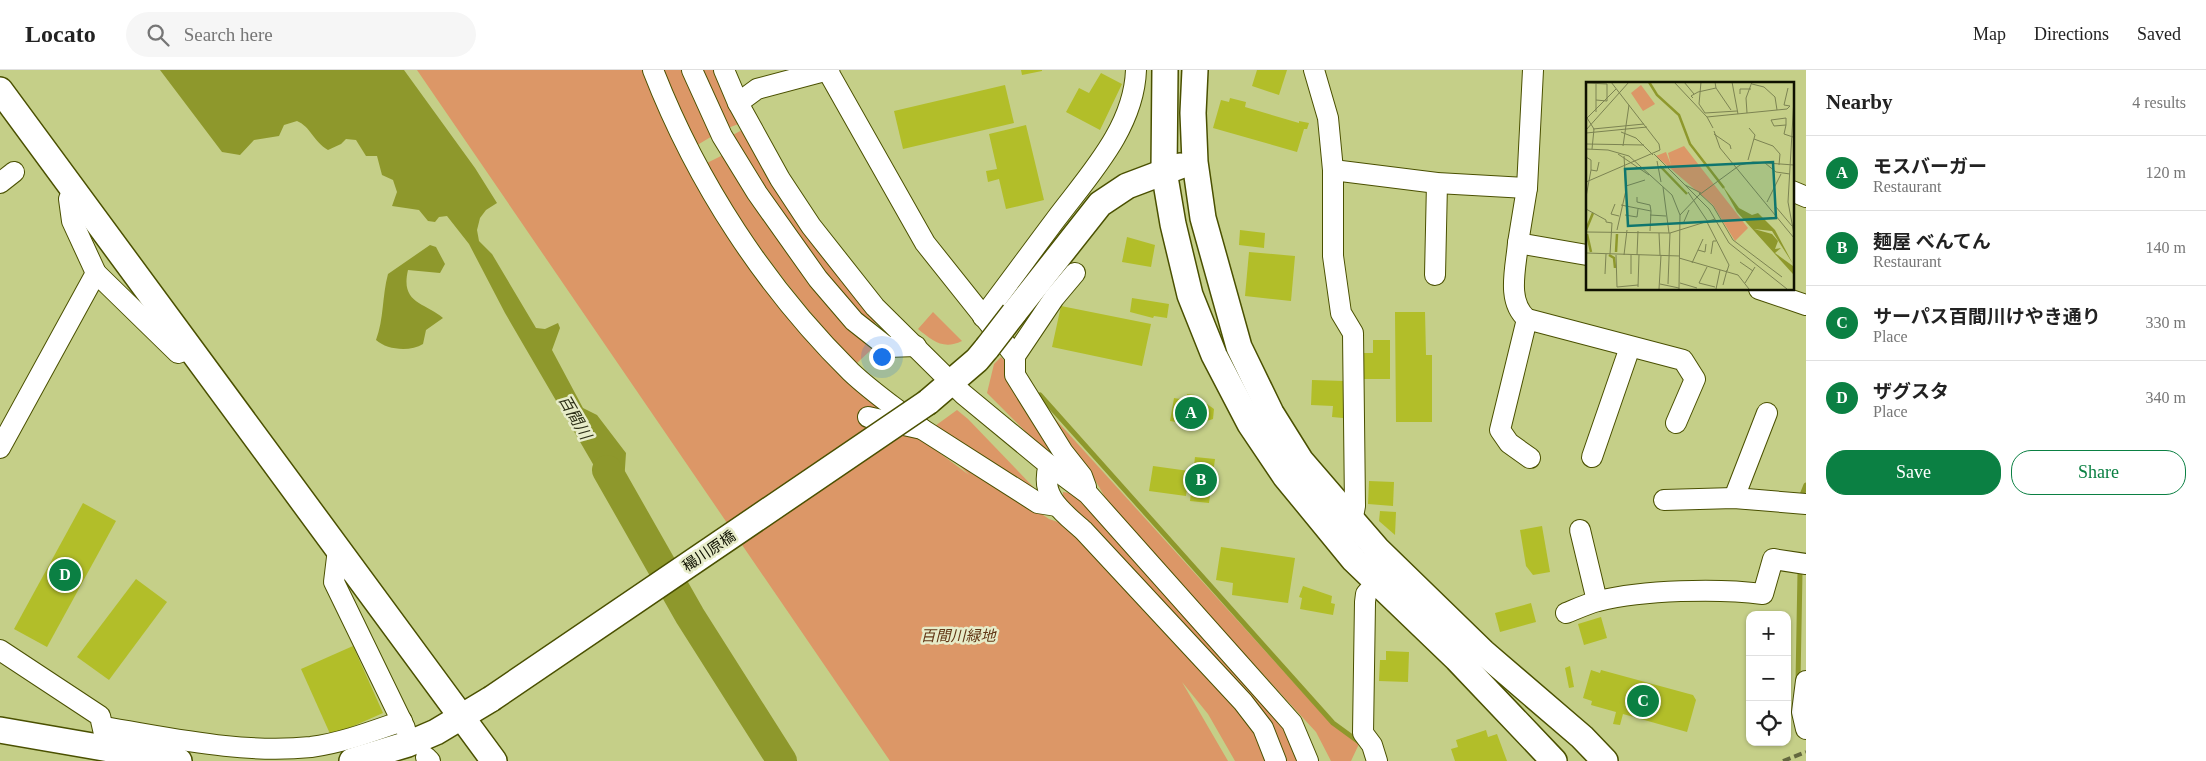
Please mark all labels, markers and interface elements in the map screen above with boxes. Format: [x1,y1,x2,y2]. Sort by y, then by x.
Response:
search box [126,12,476,57]
text: Locato [25,21,96,47]
icon: search [144,21,172,49]
text: Search here [184,24,273,45]
text: Map [1973,24,2006,44]
text: Directions [2034,24,2109,44]
text: Saved [2137,24,2181,44]
inset map [1586,82,1794,290]
text: Nearby [1826,90,1893,114]
text: 4 results [2132,94,2186,111]
text: モスバーガー [1873,156,1987,177]
text: A [1836,164,1848,181]
text: 120 m [2146,164,2186,181]
text: Restaurant [1873,178,1941,195]
text: 麺屋 べんてん [1873,231,1991,252]
text: B [1837,239,1847,256]
text: 140 m [2146,239,2186,256]
text: Restaurant [1873,253,1941,270]
text: サーパス百間川けやき通り [1873,306,2101,327]
text: C [1836,314,1848,331]
text: 330 m [2146,314,2186,331]
text: Place [1873,328,1908,345]
your location [869,344,895,370]
text: ザグスタ [1873,381,1949,402]
text: D [1836,389,1848,406]
text: 340 m [2146,389,2186,406]
water label: 百間川 [556,392,595,444]
pin: A [1175,394,1207,432]
text: Place [1873,403,1908,420]
button: Save [1826,450,2001,495]
button: Share [2011,450,2186,495]
pin: B [1185,461,1217,499]
street label: 穝川原橋 [680,528,738,574]
pin: D [49,556,81,594]
map controls [1746,611,1791,746]
button: + [1746,611,1791,656]
park label: 百間川緑地 [920,628,997,644]
button: − [1746,656,1791,701]
pin: C [1627,682,1659,720]
button: locate [1746,701,1791,746]

